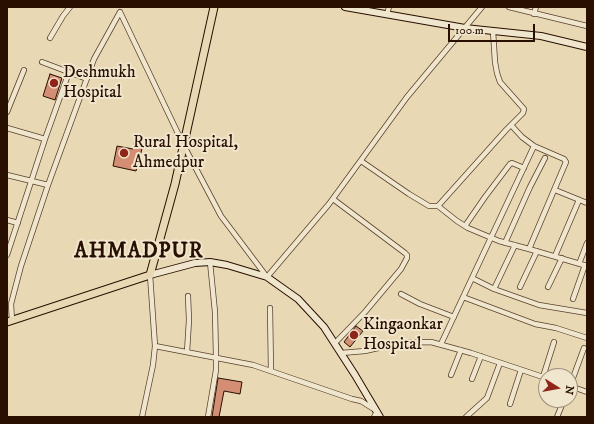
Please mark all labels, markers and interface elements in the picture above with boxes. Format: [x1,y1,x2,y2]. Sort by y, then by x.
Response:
scale bar [450,16,537,42]
text: 100 m [455,23,484,38]
place label: Deshmukh Hospital [63,63,136,103]
marker: Deshmukh Hospital [48,77,60,89]
place label: Rural Hospital, Ahmedpur [133,133,238,173]
marker: Rural Hospital, Ahmedpur [118,147,130,159]
district label: AHMADPUR [74,240,204,266]
place label: Kingaonkar Hospital [363,315,443,355]
marker: Kingaonkar Hospital [348,329,360,341]
north arrow [538,368,578,408]
text: N [561,384,577,396]

